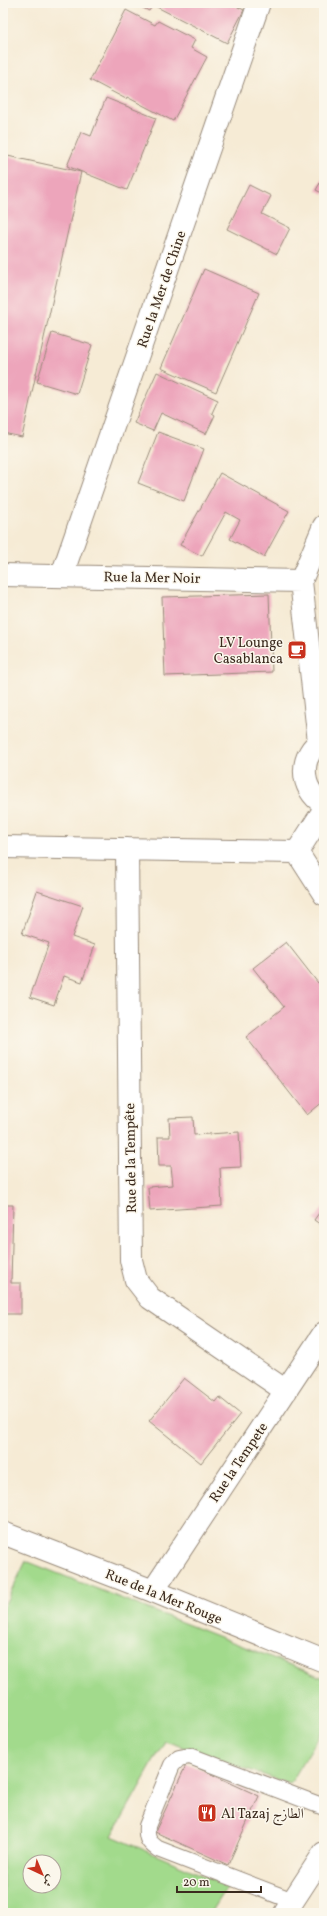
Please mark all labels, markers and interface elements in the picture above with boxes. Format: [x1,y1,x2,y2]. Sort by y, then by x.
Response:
street label: Rue la Mer de Chine [133,228,192,351]
street label: Rue la Mer Noir [103,568,201,589]
place label: LV Lounge Casablanca [214,634,283,669]
cafe icon: LV Lounge Casablanca [286,639,308,661]
street label: Rue de la Tempête [121,1102,142,1213]
street label: Rue la Tempete [205,1419,273,1507]
street label: Rue de la Mer Rouge [102,1565,225,1630]
restaurant icon: Al Tazaj الطازج [196,1802,218,1824]
place label: Al Tazaj الطازج [221,1805,304,1826]
north arrow [22,1854,62,1894]
scale bar [177,1868,261,1894]
text: ش [39,1871,57,1889]
text: 20 m [183,1875,210,1891]

